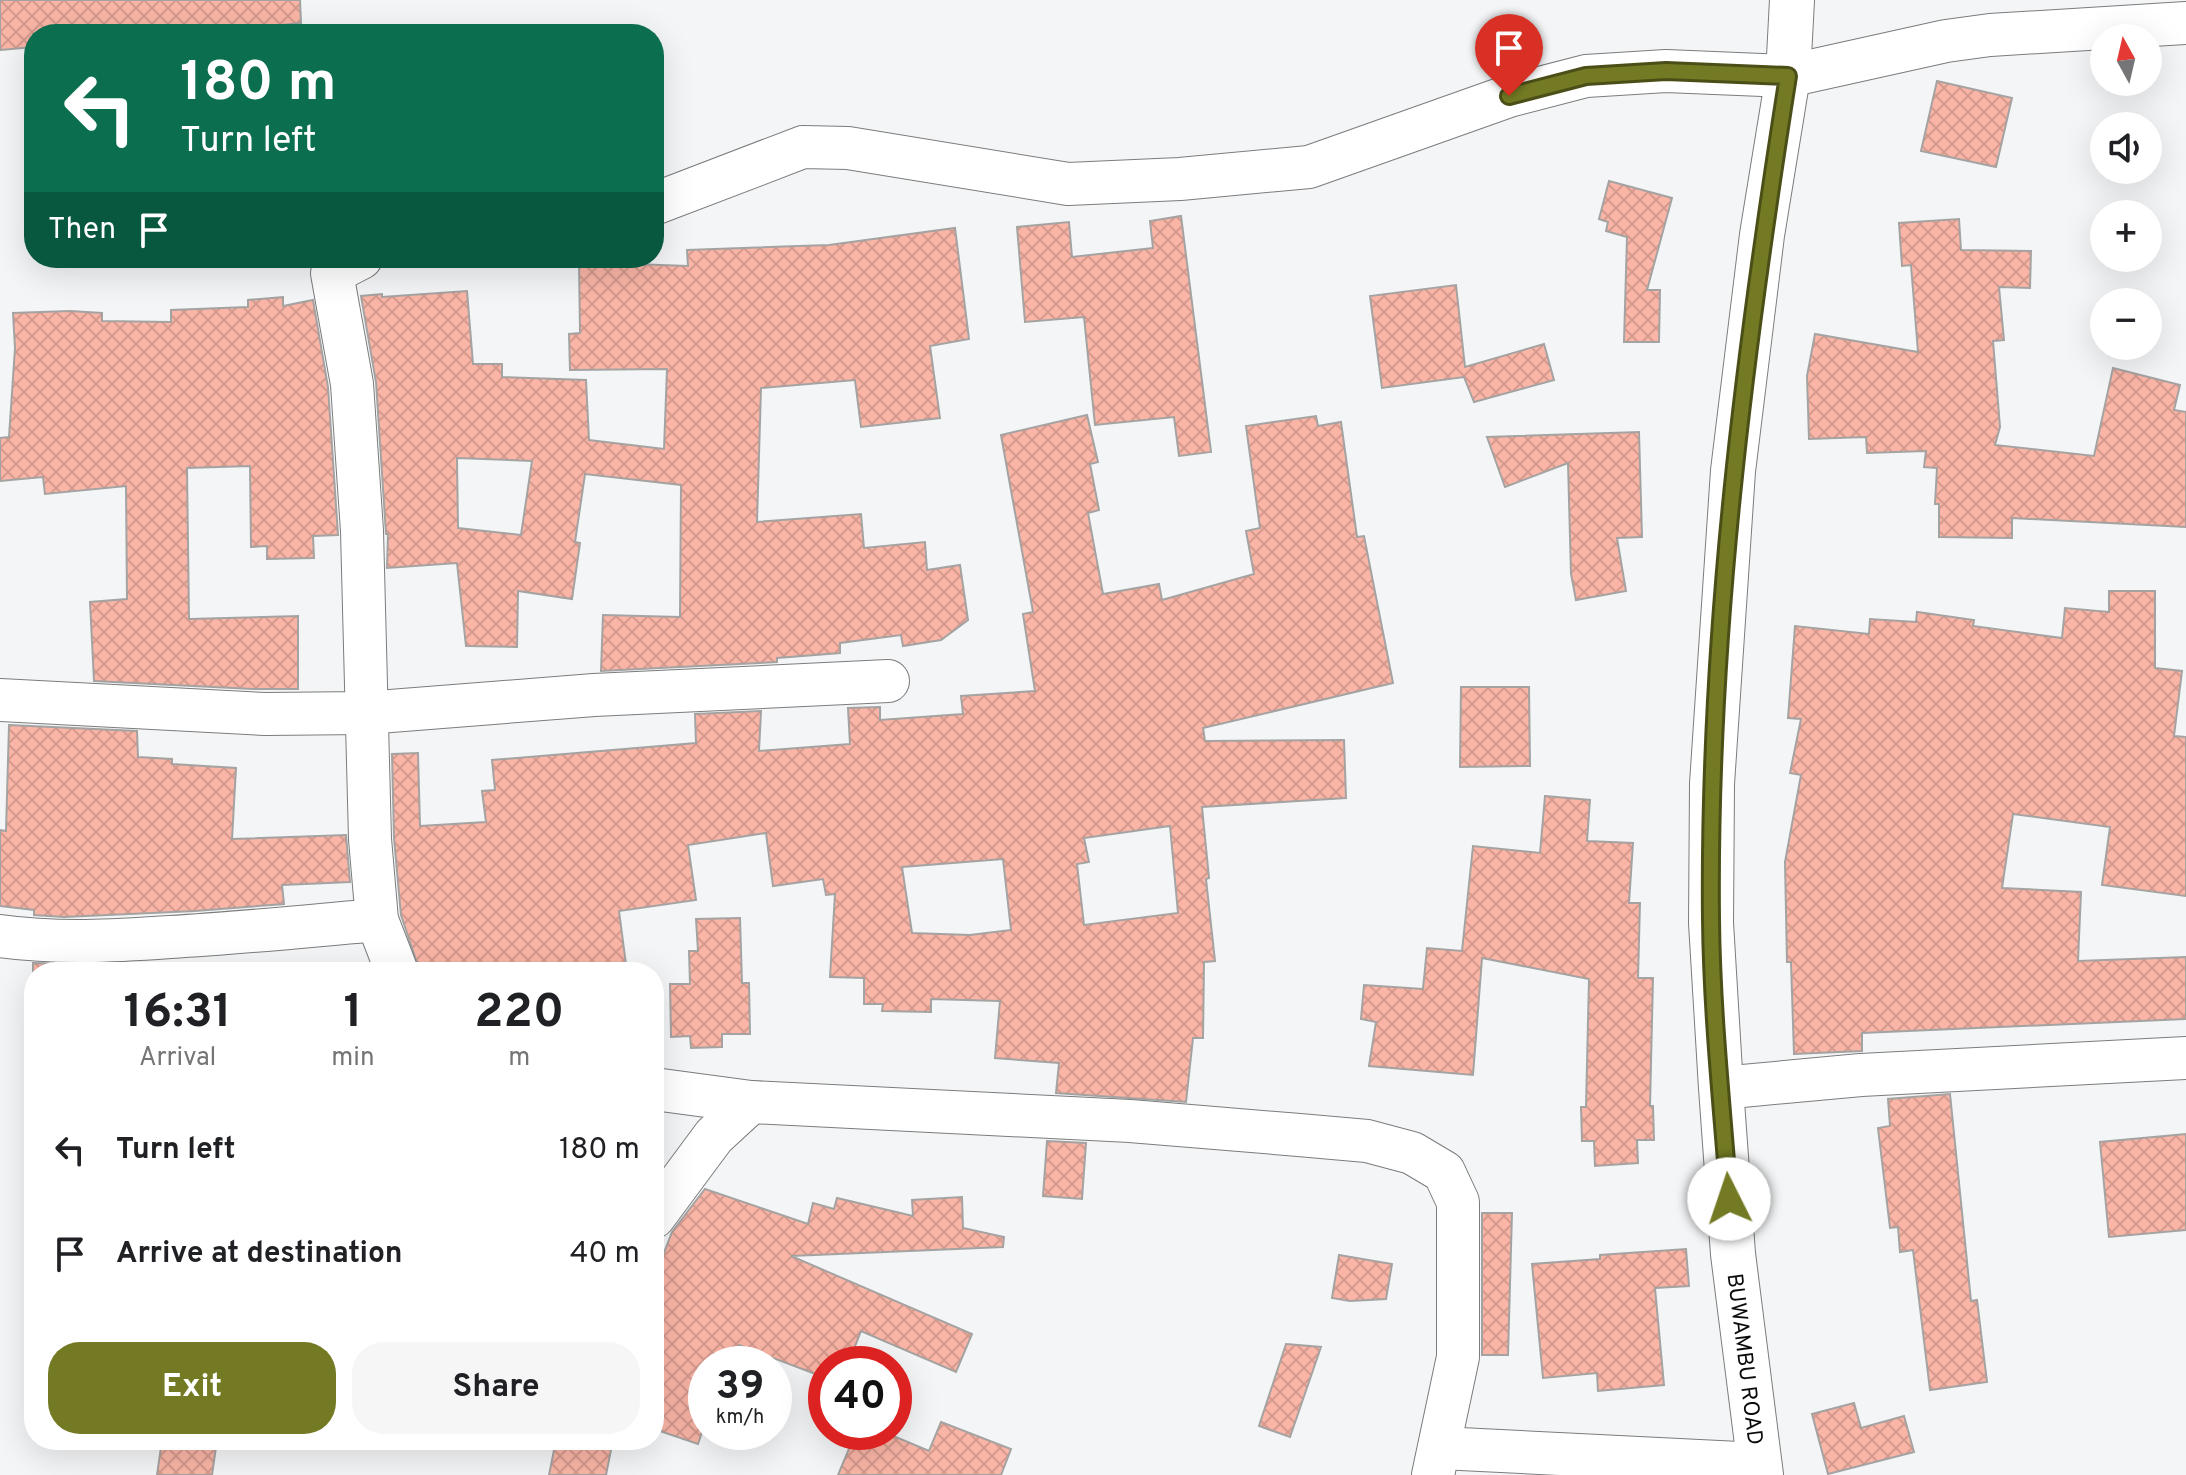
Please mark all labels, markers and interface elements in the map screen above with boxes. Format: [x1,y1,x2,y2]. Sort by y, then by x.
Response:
pin [1475,14.0,1543,96]
north arrow [2090,24,2162,96]
map controls [2090,24,2162,360]
icon: arrive [1487,26,1531,70]
text: 180 m [180,50,337,120]
icon: left [48,56,152,160]
button: sound [2090,112,2162,184]
text: Turn left [180,119,317,165]
button: + [2090,200,2162,272]
icon: arrive [132,208,176,252]
text: Then [48,212,116,249]
button: − [2090,288,2162,360]
text: 16:31 [124,984,232,1044]
text: 1 [343,984,363,1044]
text: 220 [474,984,564,1044]
text: Arrival [139,1042,216,1075]
text: min [331,1042,375,1075]
text: m [508,1042,530,1075]
icon: left [48,1128,92,1172]
text: Turn left [116,1132,236,1169]
text: 180 m [559,1132,640,1169]
position arrow [1687,1157,1771,1241]
icon: arrive [48,1232,92,1276]
text: Arrive at destination [116,1236,402,1273]
text: 40 m [570,1236,640,1273]
street label: BUWAMBU ROAD [1720,1272,1767,1447]
button: Exit [48,1342,336,1434]
button: Share [352,1342,640,1434]
speed limit sign: 40 [808,1346,912,1450]
text: 39 [716,1363,764,1413]
text: km/h [716,1405,764,1431]

